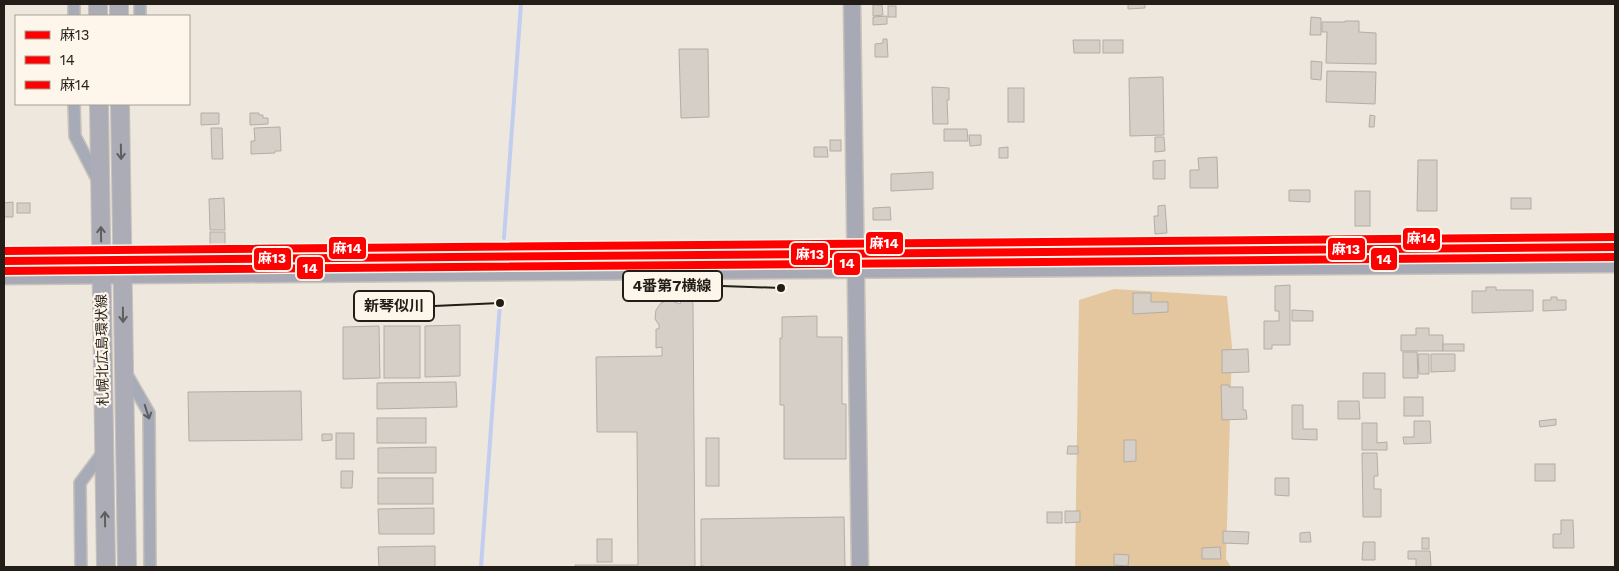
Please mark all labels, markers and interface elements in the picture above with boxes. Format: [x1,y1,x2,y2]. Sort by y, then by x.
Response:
legend [15,15,190,105]
text: 麻13 [60,26,90,44]
text: 14 [60,51,75,69]
text: 麻14 [60,76,90,94]
one-way arrow [116,144,126,160]
one-way arrow [96,226,106,242]
line badge: 麻14 [1402,227,1441,251]
text: 麻14 [1406,230,1436,246]
line badge: 麻14 [865,231,904,255]
text: 麻14 [869,235,899,251]
line badge: 麻14 [328,236,367,260]
line badge: 麻13 [1327,237,1366,261]
text: 麻14 [332,240,362,256]
text: 麻13 [1332,241,1360,257]
line badge: 麻13 [790,242,829,266]
text: 麻13 [796,246,824,262]
line badge: 麻13 [253,247,292,271]
line badge: 14 [1370,247,1398,271]
text: 麻13 [258,250,286,266]
text: 14 [1376,251,1392,267]
line badge: 14 [833,252,861,276]
text: 14 [839,255,855,271]
line badge: 14 [296,256,324,280]
text: 14 [302,260,318,276]
callout: 4番第7横線 [623,271,722,301]
text: 4番第7横線 [633,277,711,295]
callout: 新琴似川 [354,291,434,321]
street label: 札幌北広島環状線 [93,294,111,406]
text: 新琴似川 [364,297,424,315]
one-way arrow [118,306,128,323]
one-way arrow [142,403,152,419]
one-way arrow [100,511,110,527]

